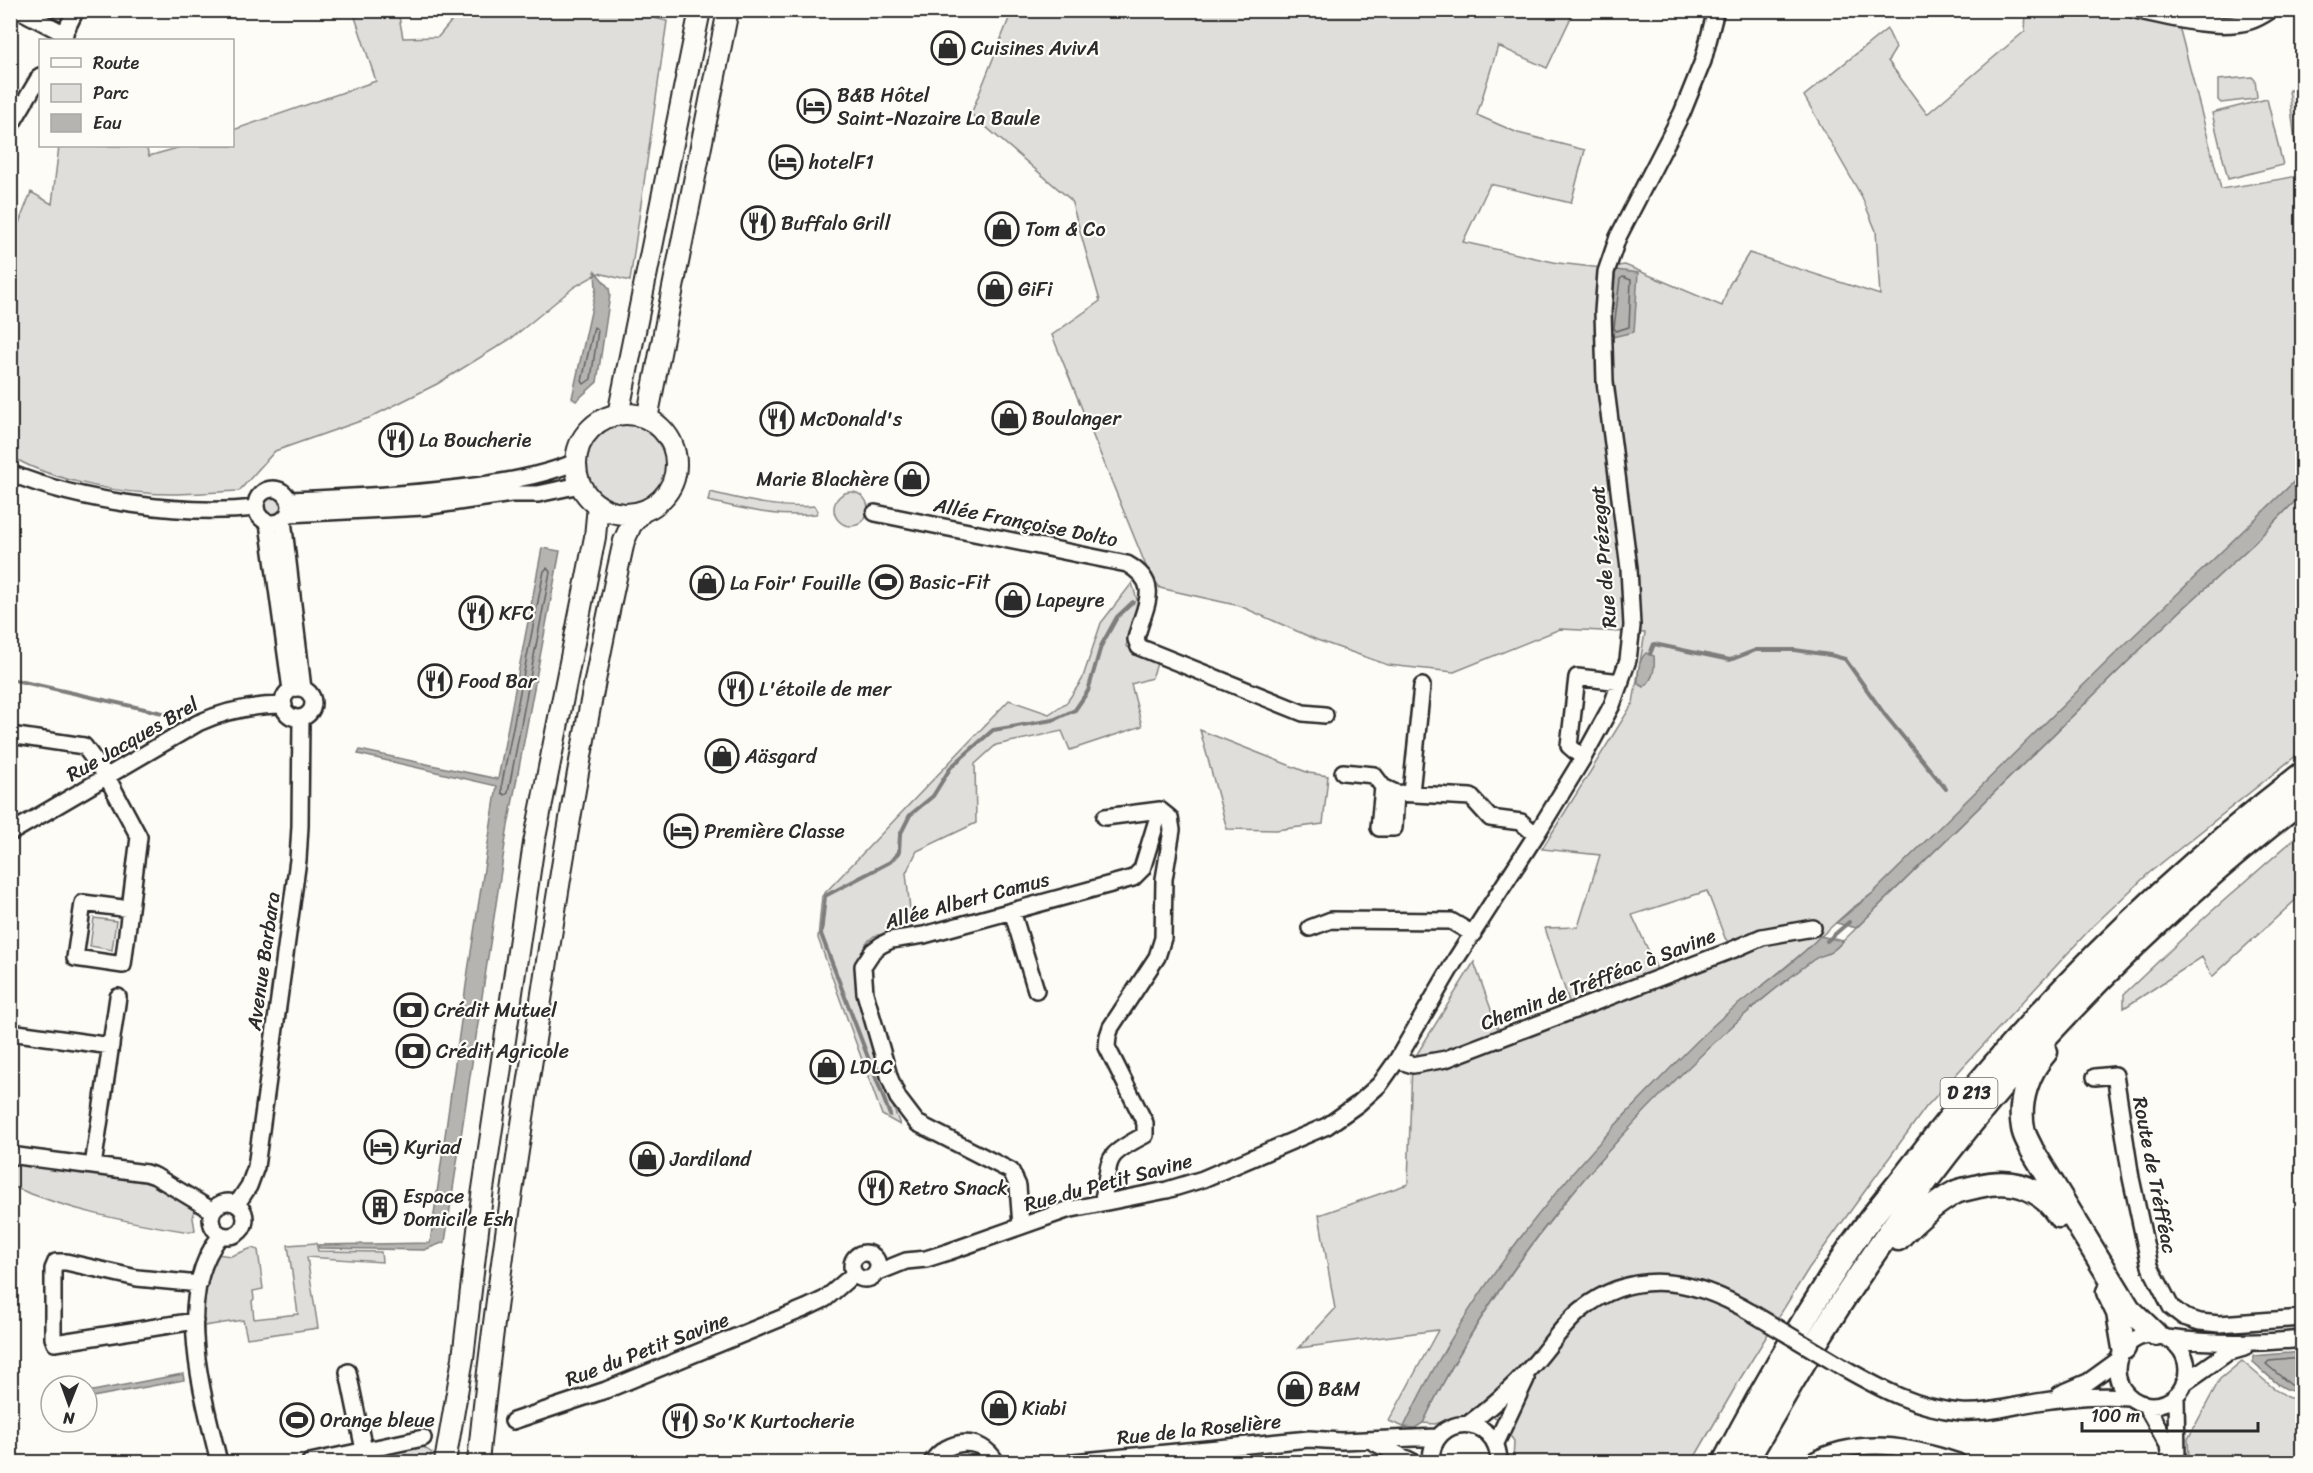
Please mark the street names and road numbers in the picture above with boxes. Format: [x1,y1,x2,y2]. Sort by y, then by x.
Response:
street label: Rue de Prézegat [1580,484,1627,630]
street label: Allée Françoise Dolto [930,487,1121,557]
street label: Rue Jacques Brel [59,687,206,792]
street label: Allée Albert Camus [880,861,1054,940]
street label: Avenue Barbara [236,890,291,1033]
street label: Chemin de Tréfféac à Savine [1475,918,1721,1041]
road number: D 213 [1940,1078,1998,1108]
street label: Route de Tréfféac [2122,1094,2187,1257]
street label: Rue du Petit Savine [1020,1143,1196,1222]
street label: Rue du Petit Savine [560,1302,734,1397]
street label: Rue de la Roselière [1115,1403,1283,1456]

